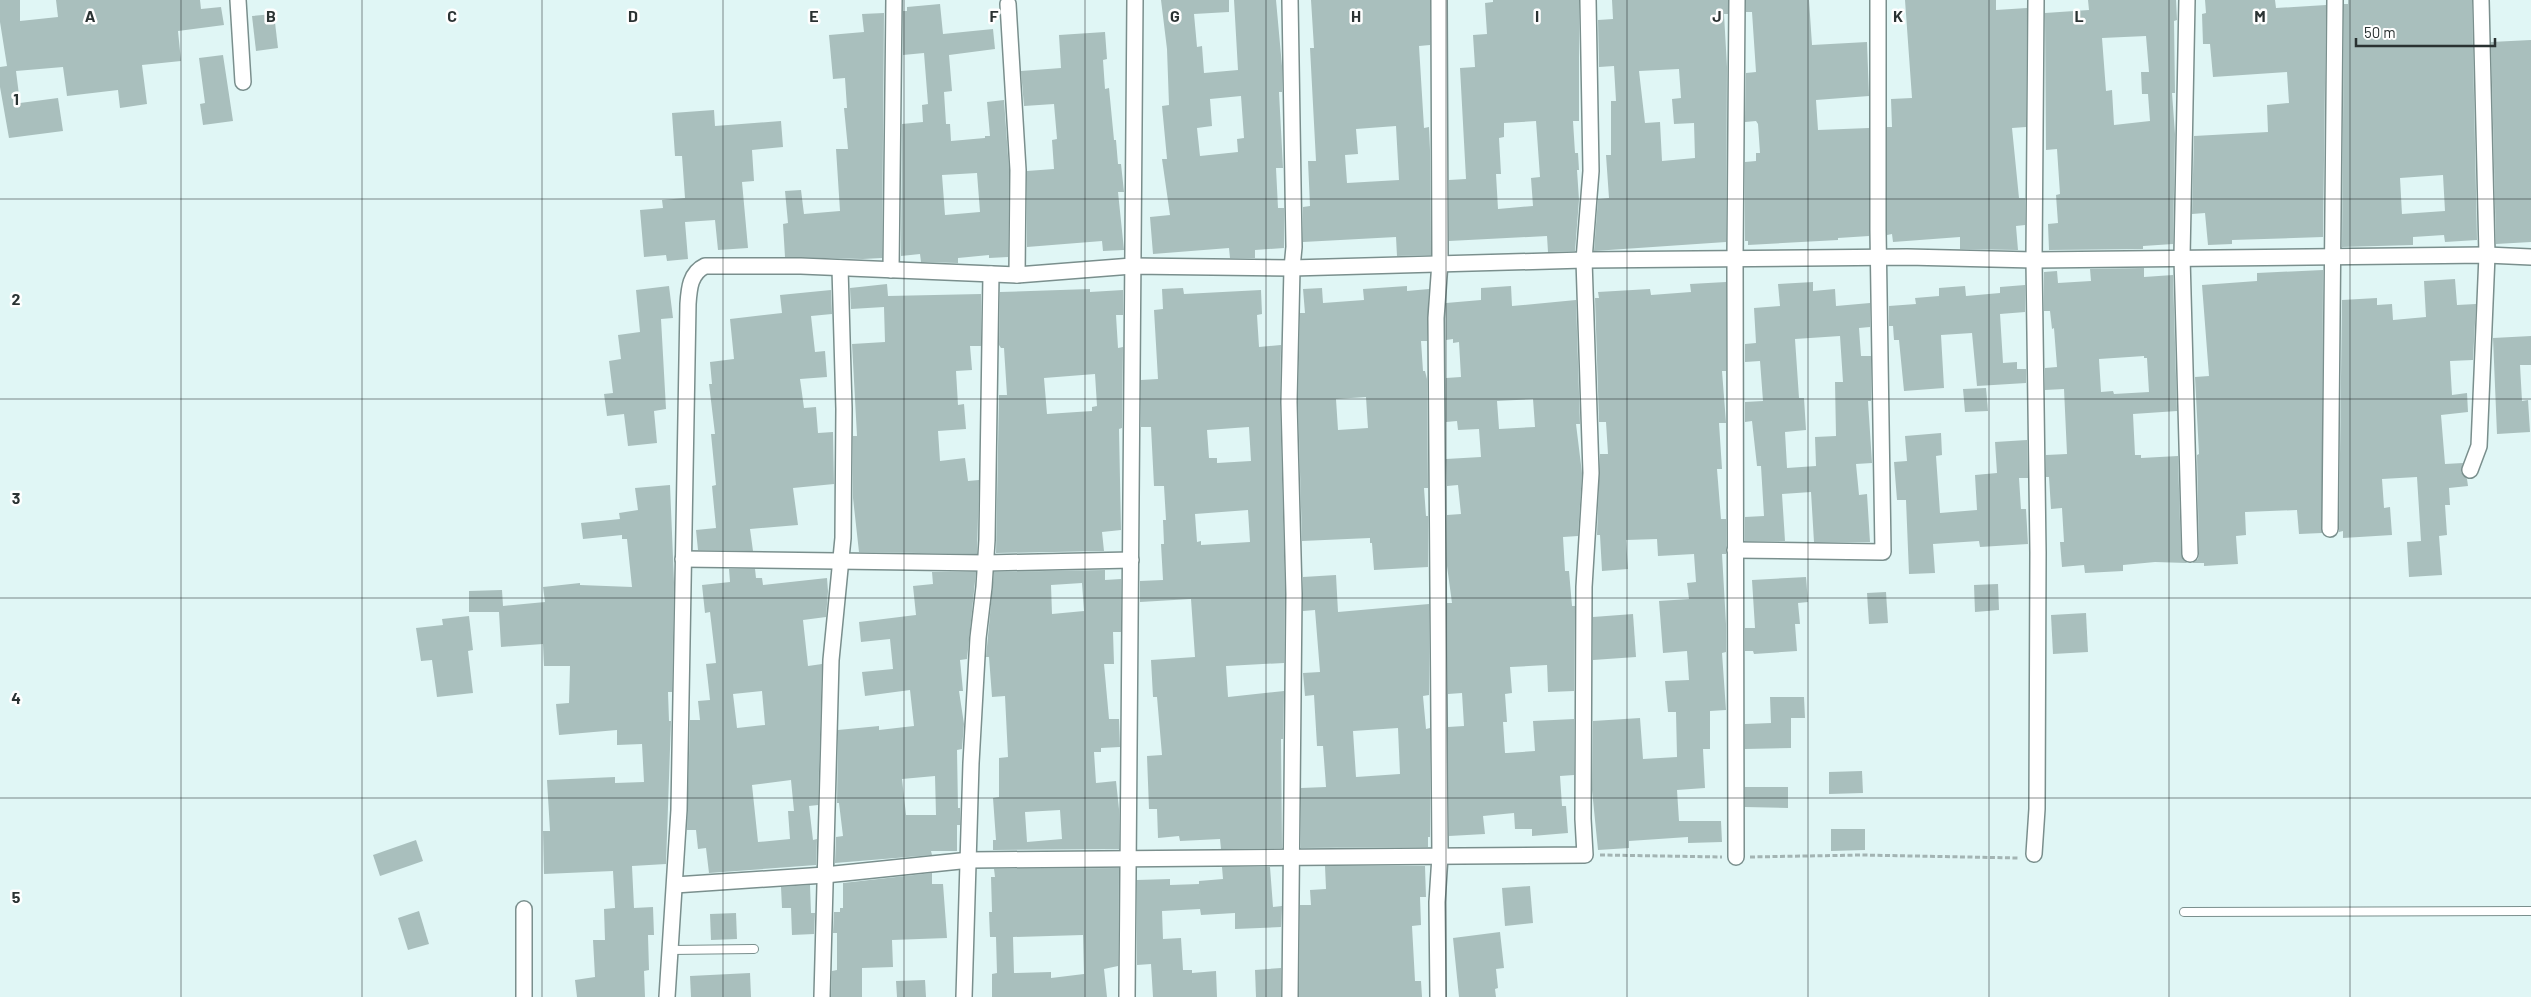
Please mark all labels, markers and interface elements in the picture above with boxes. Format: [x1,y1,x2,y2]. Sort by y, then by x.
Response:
text: A [85,6,96,25]
text: B [266,6,276,25]
text: C [447,6,457,25]
text: D [628,6,638,25]
text: E [809,6,819,25]
text: F [990,6,999,25]
text: G [1170,6,1180,25]
text: H [1351,6,1361,25]
text: I [1535,6,1539,25]
text: J [1712,6,1722,25]
text: K [1893,6,1903,25]
text: L [2074,6,2084,25]
text: M [2254,6,2266,25]
scale bar [2356,15,2495,47]
text: 50 m [2364,23,2396,41]
text: 1 [13,89,19,108]
text: 2 [12,289,21,308]
text: 3 [12,488,20,507]
text: 4 [11,688,21,707]
text: 5 [12,887,21,906]

